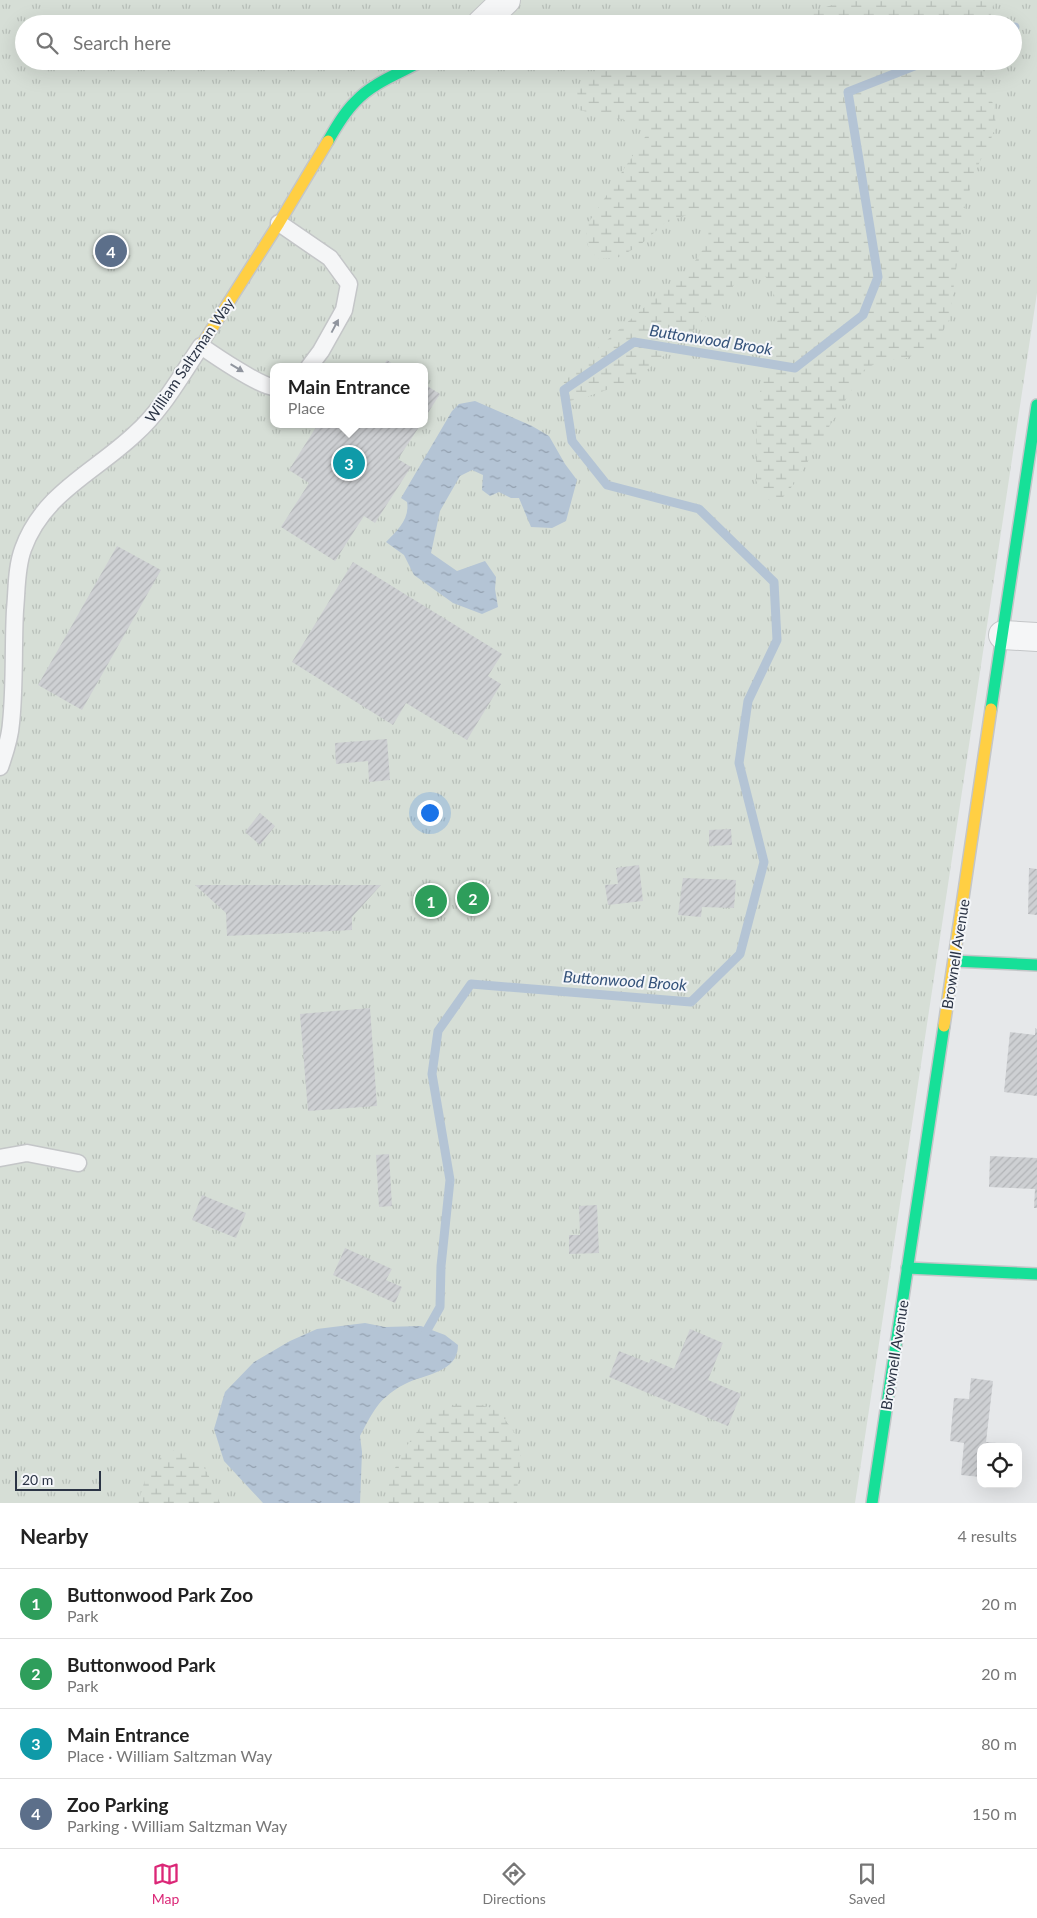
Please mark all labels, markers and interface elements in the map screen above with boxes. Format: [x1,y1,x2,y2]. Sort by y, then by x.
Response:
search box [15,15,1022,70]
icon: search [33,29,61,57]
text: Search here [73,31,171,54]
pin: 4 [95,232,127,270]
street label: William Saltzman Way [141,294,237,426]
one-way arrow [331,318,339,333]
water label: Buttonwood Brook [648,320,774,358]
one-way arrow [230,363,243,372]
popup [270,363,428,428]
text: Main Entrance [288,375,410,398]
text: Place [288,398,325,417]
pin: 3 [333,444,365,482]
your location [417,800,443,826]
pin: 2 [457,879,489,917]
pin: 1 [415,882,447,920]
street label: Brownell Avenue [937,898,973,1010]
water label: Buttonwood Brook [562,966,688,994]
street label: Brownell Avenue [876,1299,912,1411]
map controls [977,1443,1022,1488]
button: locate [977,1443,1022,1488]
scale bar [15,1468,101,1491]
text: 20 m [22,1471,53,1488]
text: Nearby [20,1523,88,1548]
text: 4 results [957,1526,1017,1545]
text: Buttonwood Park Zoo [67,1583,253,1606]
text: 1 [31,1594,41,1613]
text: 20 m [981,1594,1017,1613]
text: Park [67,1606,98,1625]
text: Buttonwood Park [67,1653,216,1676]
text: 2 [31,1664,41,1683]
text: 20 m [981,1664,1017,1683]
text: Park [67,1676,98,1695]
text: Main Entrance [67,1723,189,1746]
text: 3 [31,1734,41,1753]
text: 80 m [981,1734,1017,1753]
text: Place · William Saltzman Way [67,1746,272,1765]
text: Zoo Parking [67,1793,168,1816]
text: 4 [31,1804,41,1823]
text: 150 m [972,1804,1017,1823]
text: Parking · William Saltzman Way [67,1816,287,1835]
tab: Map [152,1860,180,1907]
tab: Directions [483,1860,546,1907]
tab: Saved [849,1860,885,1907]

